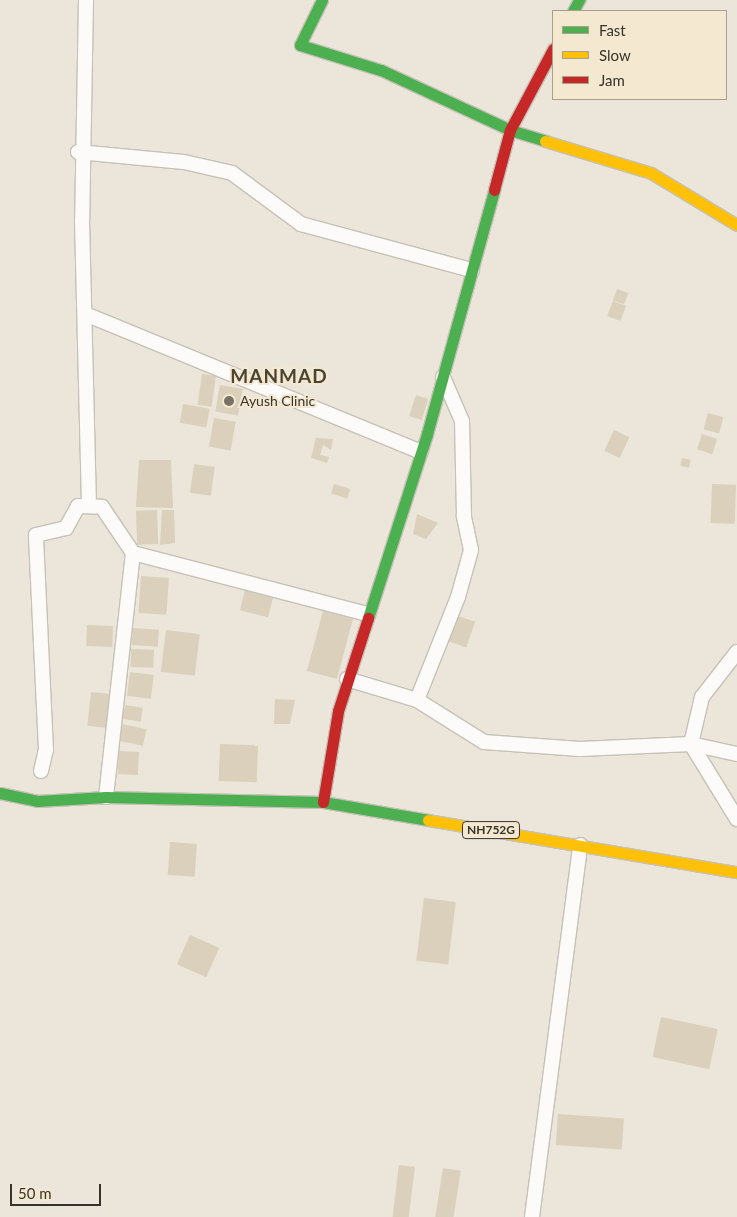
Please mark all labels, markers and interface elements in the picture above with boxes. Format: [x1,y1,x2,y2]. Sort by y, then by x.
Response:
legend [552,10,727,100]
text: Fast [599,21,626,39]
text: Slow [599,46,631,64]
text: Jam [599,71,625,89]
district label: MANMAD [230,365,328,387]
place label: Ayush Clinic [240,393,315,409]
marker: Ayush Clinic [222,394,236,408]
road number: NH752G [461,820,521,840]
scale bar [12,1174,104,1206]
text: 50 m [18,1184,52,1202]

